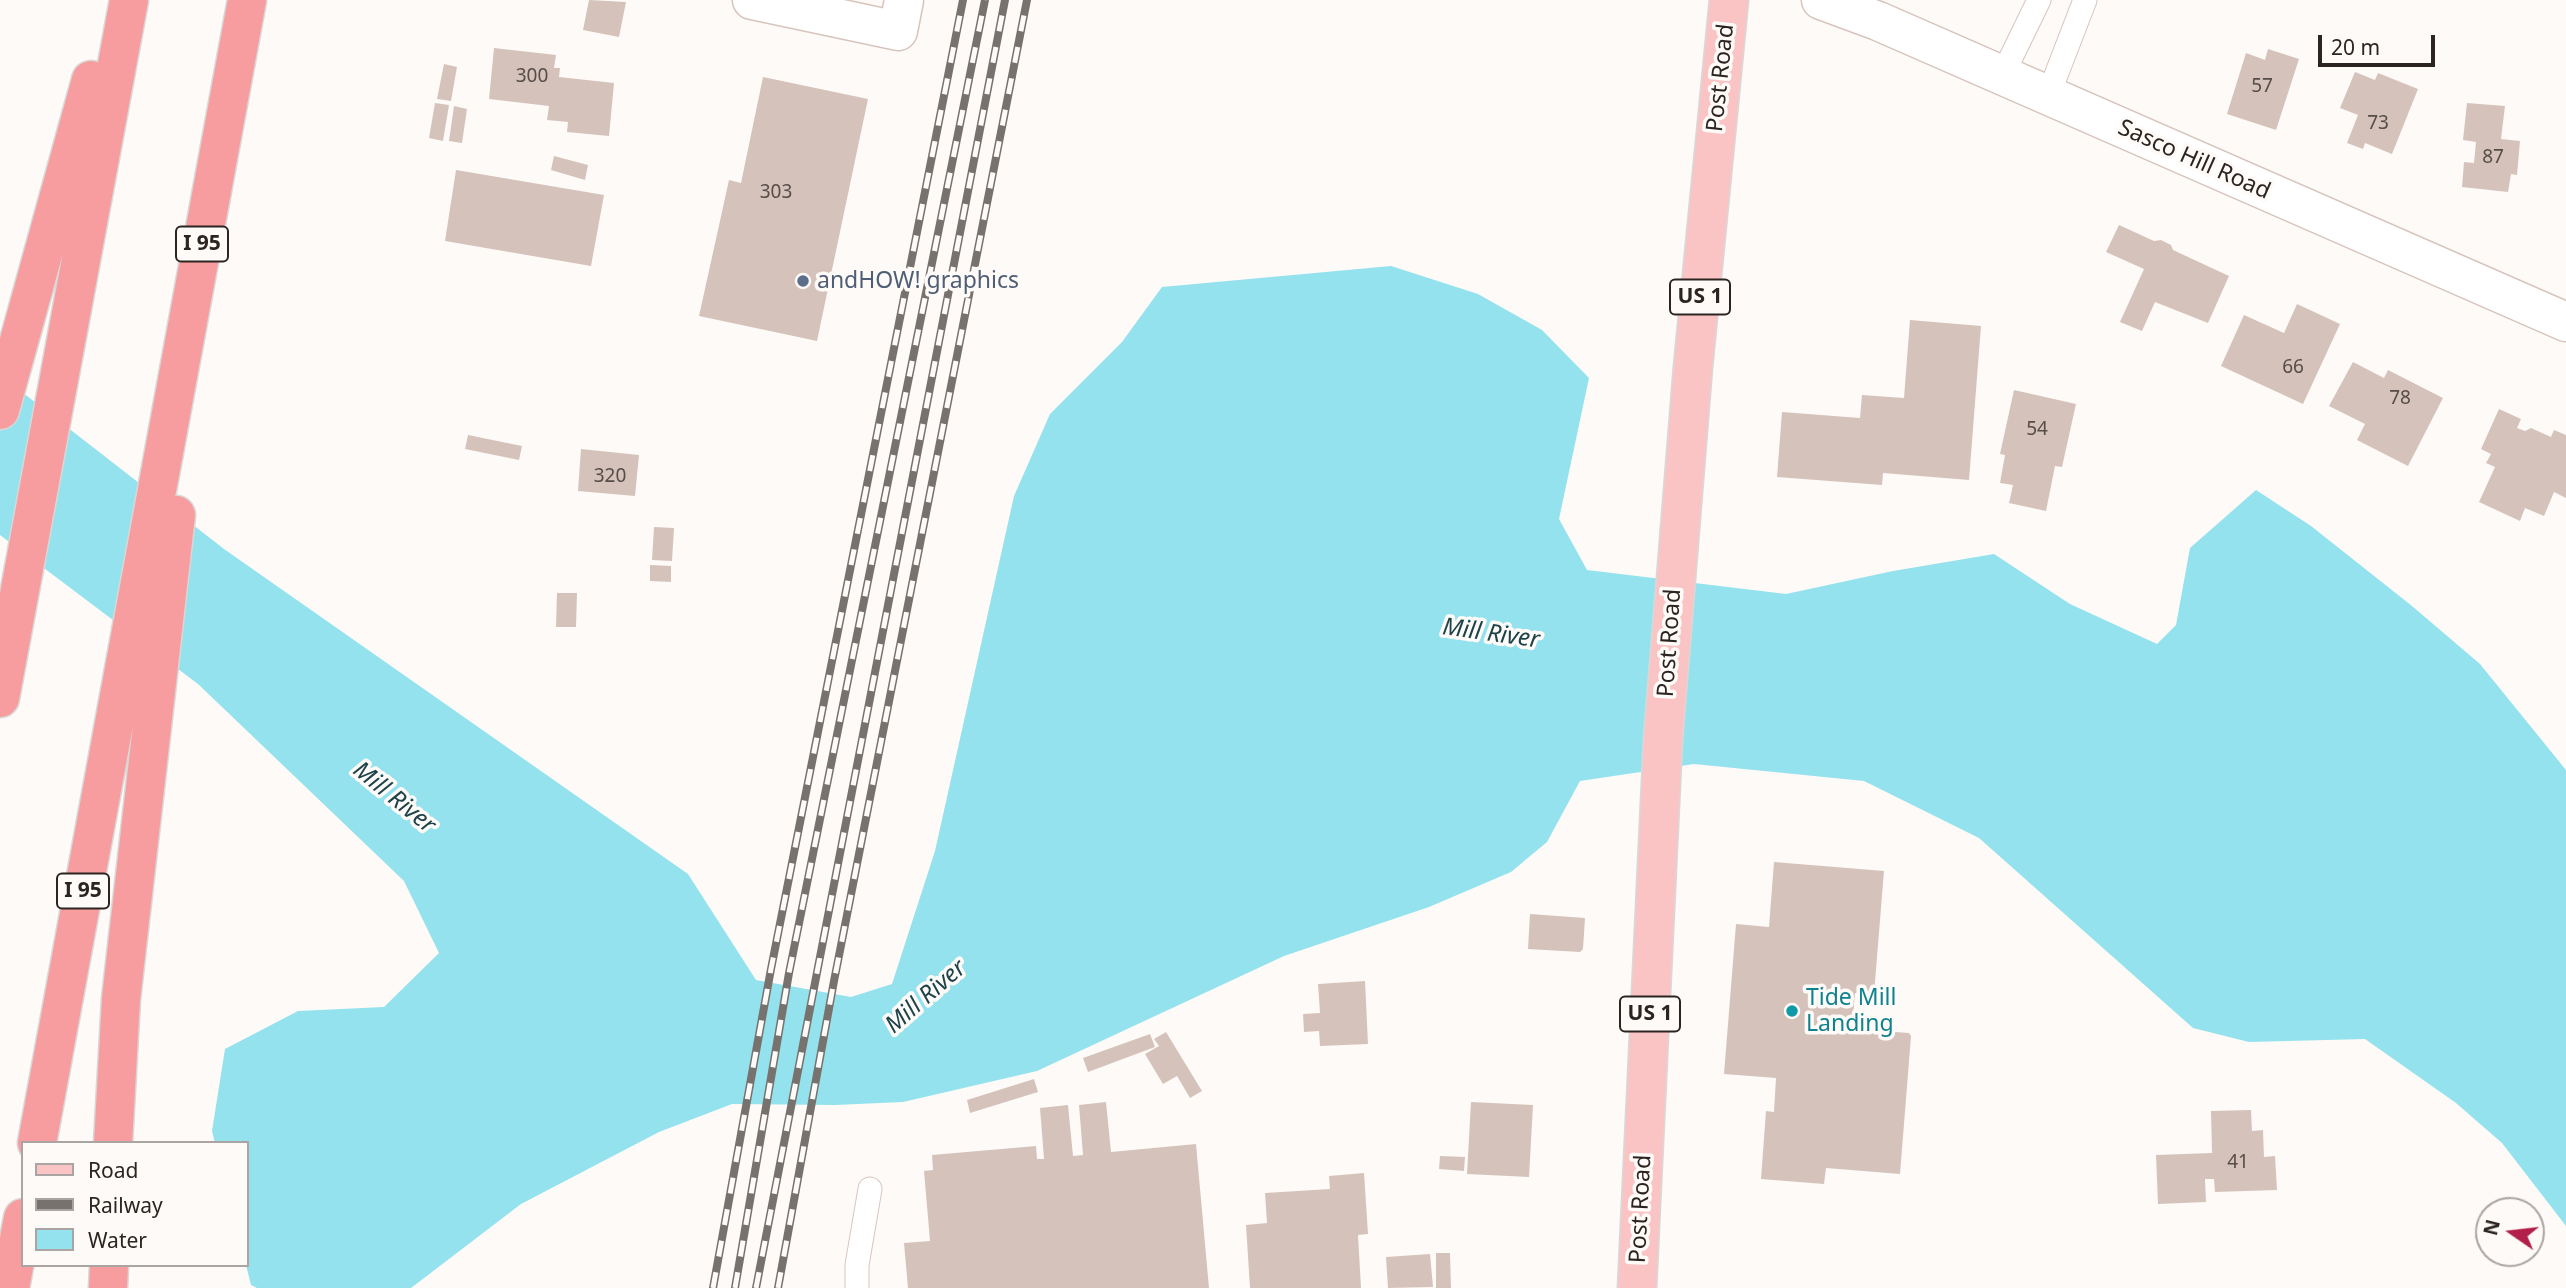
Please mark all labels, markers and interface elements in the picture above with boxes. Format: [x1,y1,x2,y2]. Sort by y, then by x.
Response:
scale bar [2321,21,2438,65]
street label: Post Road [1702,23,1740,133]
text: 20 m [2331,33,2380,61]
house number: 300 [516,66,548,88]
house number: 57 [2251,76,2273,98]
house number: 73 [2367,113,2389,135]
street label: Sasco Hill Road [2114,114,2274,206]
house number: 87 [2482,147,2504,169]
house number: 303 [760,182,792,204]
road number: I 95 [176,226,228,262]
place label: andHOW! graphics [817,267,1019,295]
marker: andHOW! graphics [795,273,811,289]
road number: US 1 [1670,280,1730,314]
house number: 66 [2282,357,2304,379]
house number: 78 [2389,388,2411,410]
house number: 54 [2026,419,2048,441]
house number: 320 [594,466,626,488]
street label: Post Road [1652,588,1688,698]
water label: Mill River [1441,613,1541,655]
water label: Mill River [347,756,441,840]
road number: I 95 [57,874,109,908]
water label: Mill River [880,954,972,1040]
place label: Tide Mill Landing [1806,984,1896,1038]
road number: US 1 [1620,996,1680,1032]
marker: Tide Mill Landing [1784,1003,1800,1019]
legend [21,1141,248,1267]
house number: 41 [2227,1152,2249,1174]
street label: Post Road [1624,1154,1658,1264]
text: Road [88,1156,138,1184]
text: Railway [88,1191,163,1219]
north arrow [2475,1197,2545,1267]
text: N [2477,1217,2506,1238]
text: Water [88,1226,147,1254]

